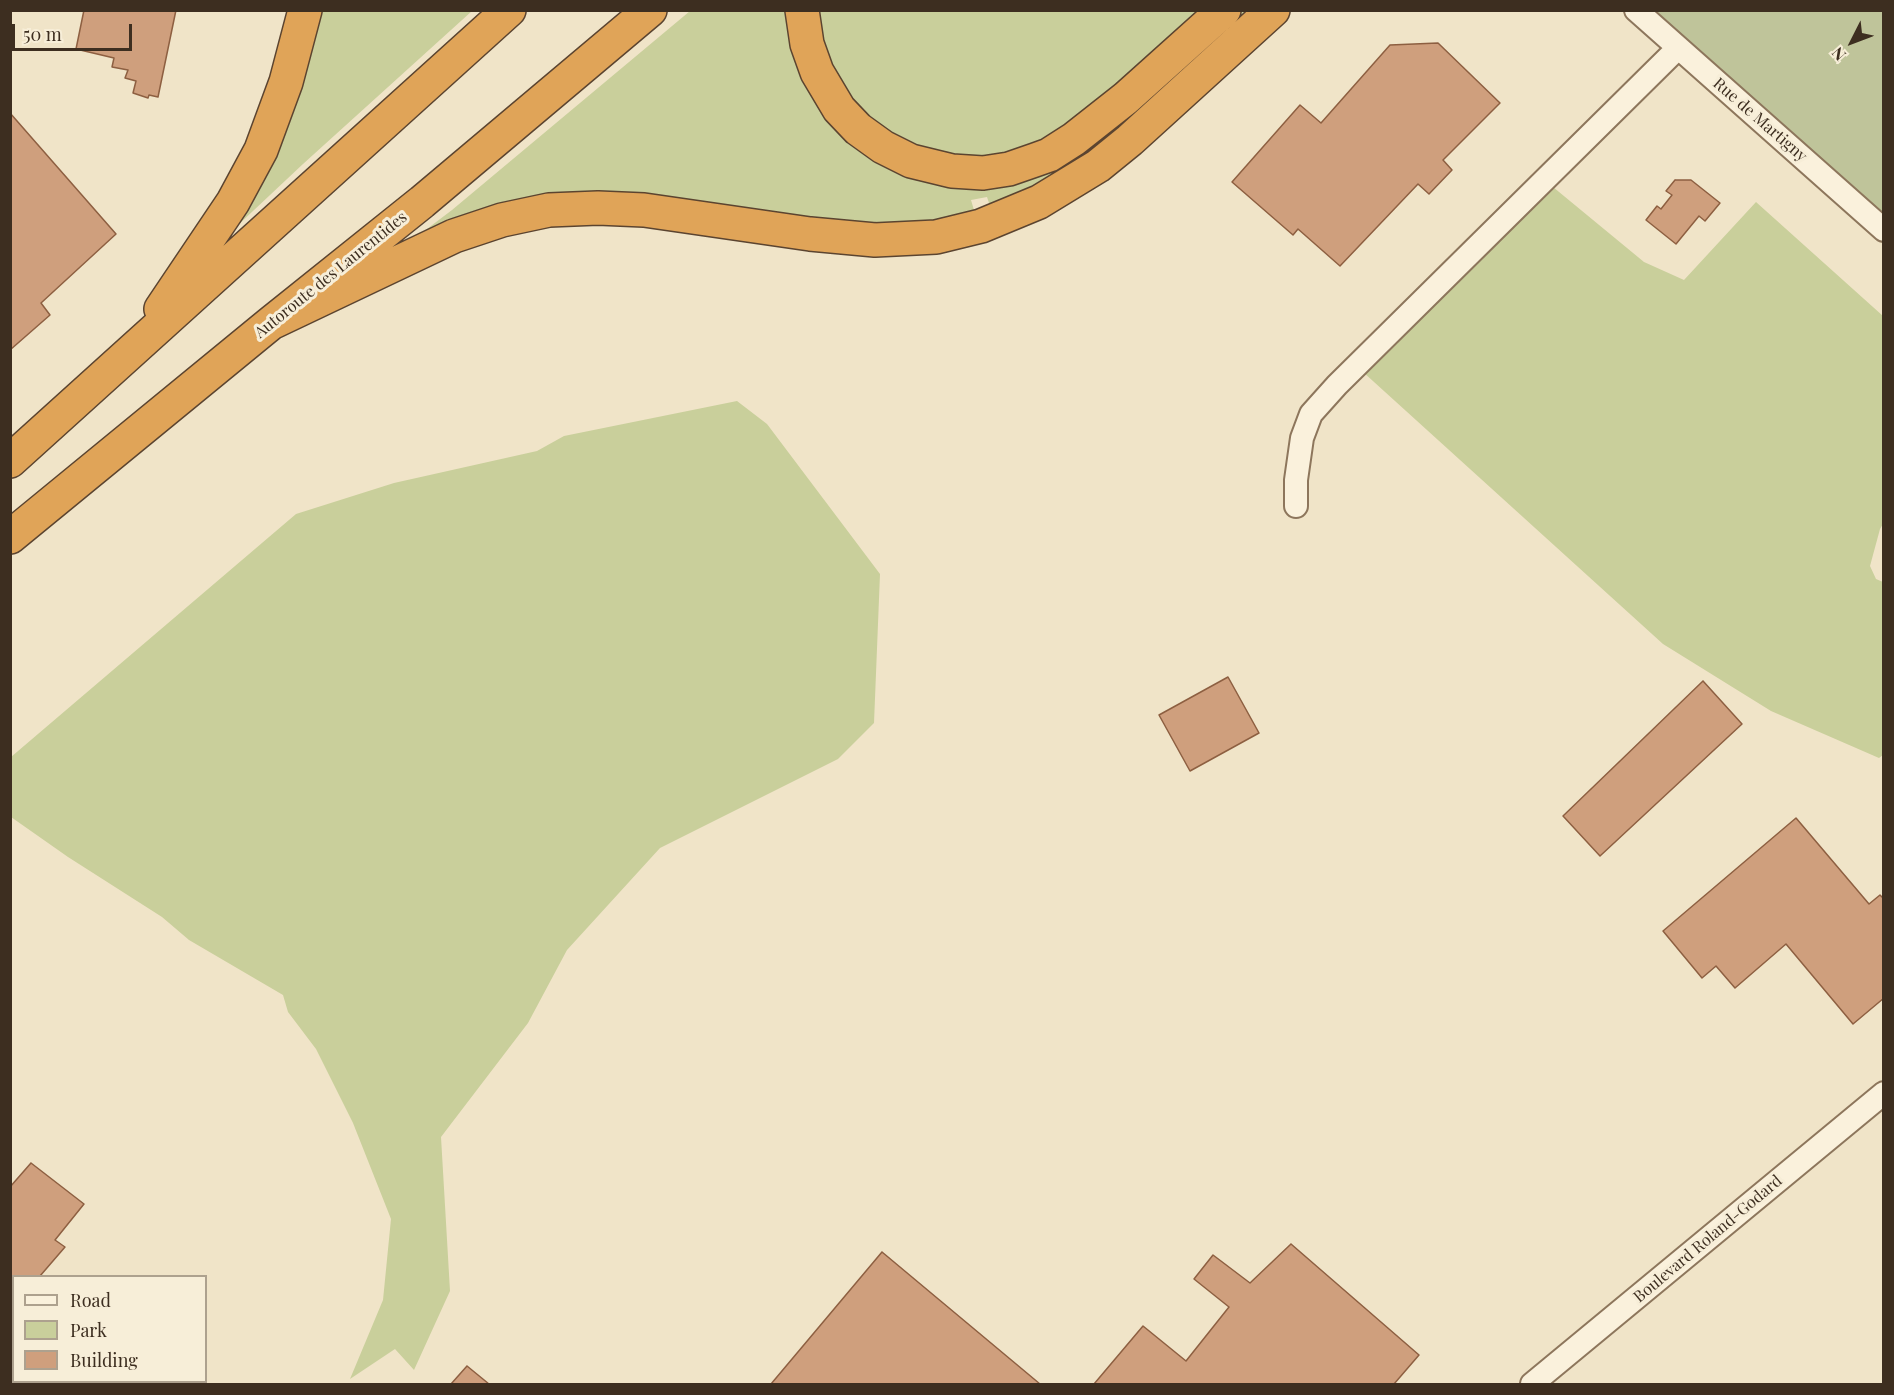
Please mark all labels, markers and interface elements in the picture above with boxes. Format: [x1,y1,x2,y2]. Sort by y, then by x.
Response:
scale bar [15,12,135,50]
north arrow [1822,12,1882,72]
text: 50 m [23,22,62,46]
text: N [1827,43,1850,66]
street label: Rue de Martigny [1709,74,1811,166]
street label: Autoroute des Laurentides [251,208,411,342]
street label: Boulevard Roland-Godard [1630,1171,1786,1307]
legend [12,1275,207,1383]
text: Road [70,1288,111,1312]
text: Park [70,1318,107,1342]
text: Building [70,1348,138,1372]

